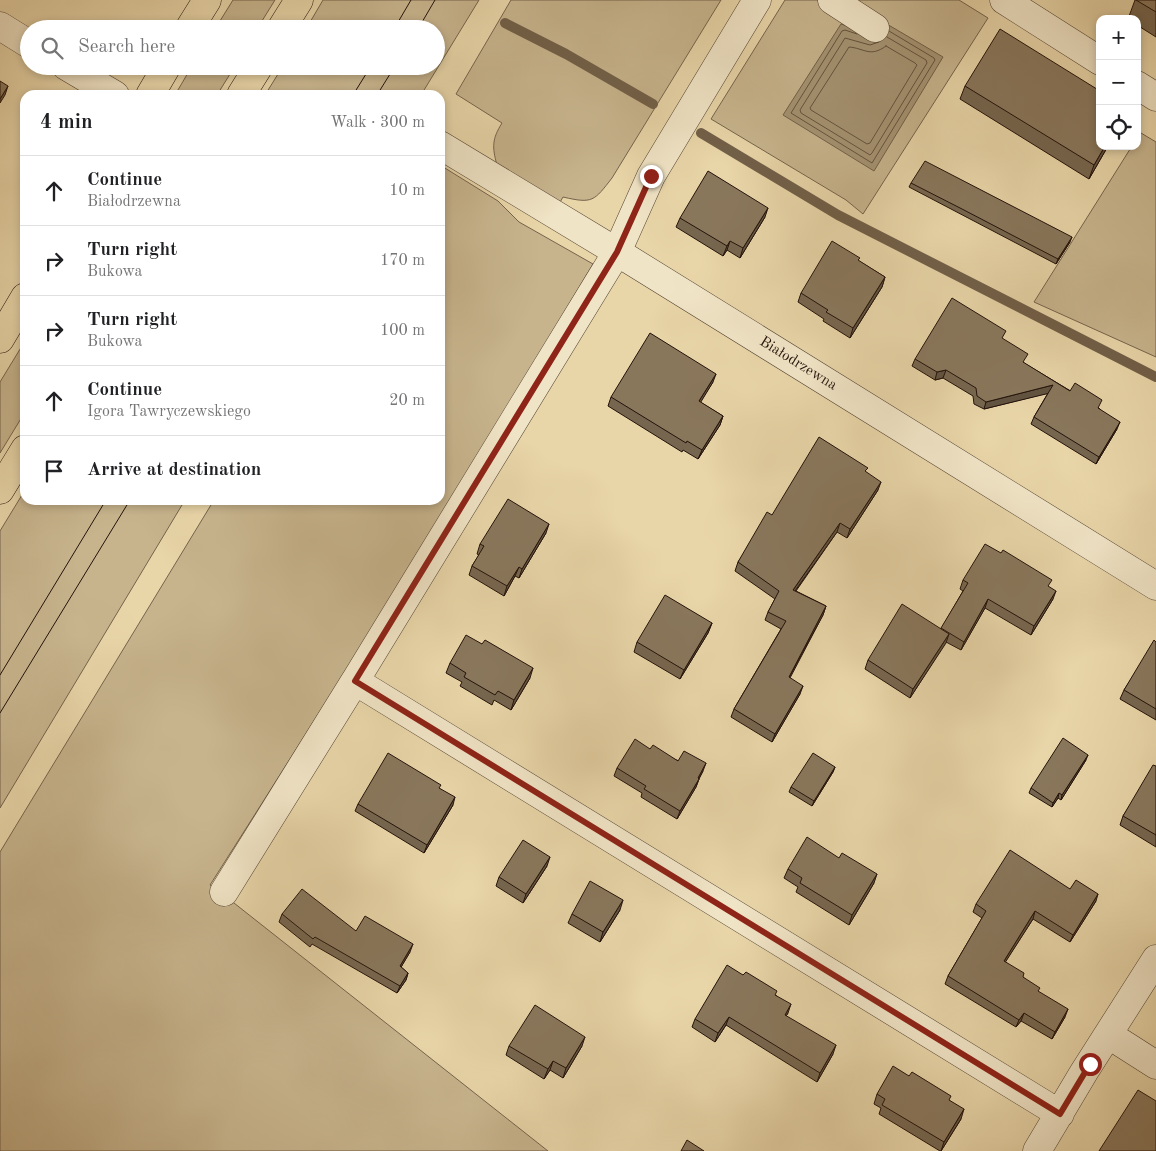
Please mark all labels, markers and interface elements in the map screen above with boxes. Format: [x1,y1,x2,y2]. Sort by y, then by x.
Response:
map controls [1096,15,1141,150]
button: + [1096,15,1141,60]
search box [20,20,445,75]
icon: search [38,34,66,62]
text: Search here [78,38,175,57]
button: − [1096,60,1141,105]
button: locate [1096,105,1141,150]
text: 4 min [40,112,93,133]
text: Walk · 300 m [330,115,425,131]
route end [640,165,663,188]
text: Continue [87,171,162,190]
icon: ahead [40,177,68,205]
text: 10 m [389,183,425,199]
text: Białodrzewna [87,194,181,210]
text: Turn right [87,241,177,260]
icon: right [40,247,68,275]
text: 170 m [380,253,425,269]
text: Bukowa [87,264,142,280]
text: Turn right [87,311,177,330]
icon: right [40,317,68,345]
text: 100 m [380,323,425,339]
text: Bukowa [87,334,142,350]
street label: Białodrzewna [757,334,840,394]
text: Continue [87,381,162,400]
icon: ahead [40,387,68,415]
text: 20 m [389,393,425,409]
text: Igora Tawryczewskiego [87,404,251,420]
icon: arrive [40,457,68,485]
text: Arrive at destination [87,461,261,480]
route start [1079,1053,1102,1076]

